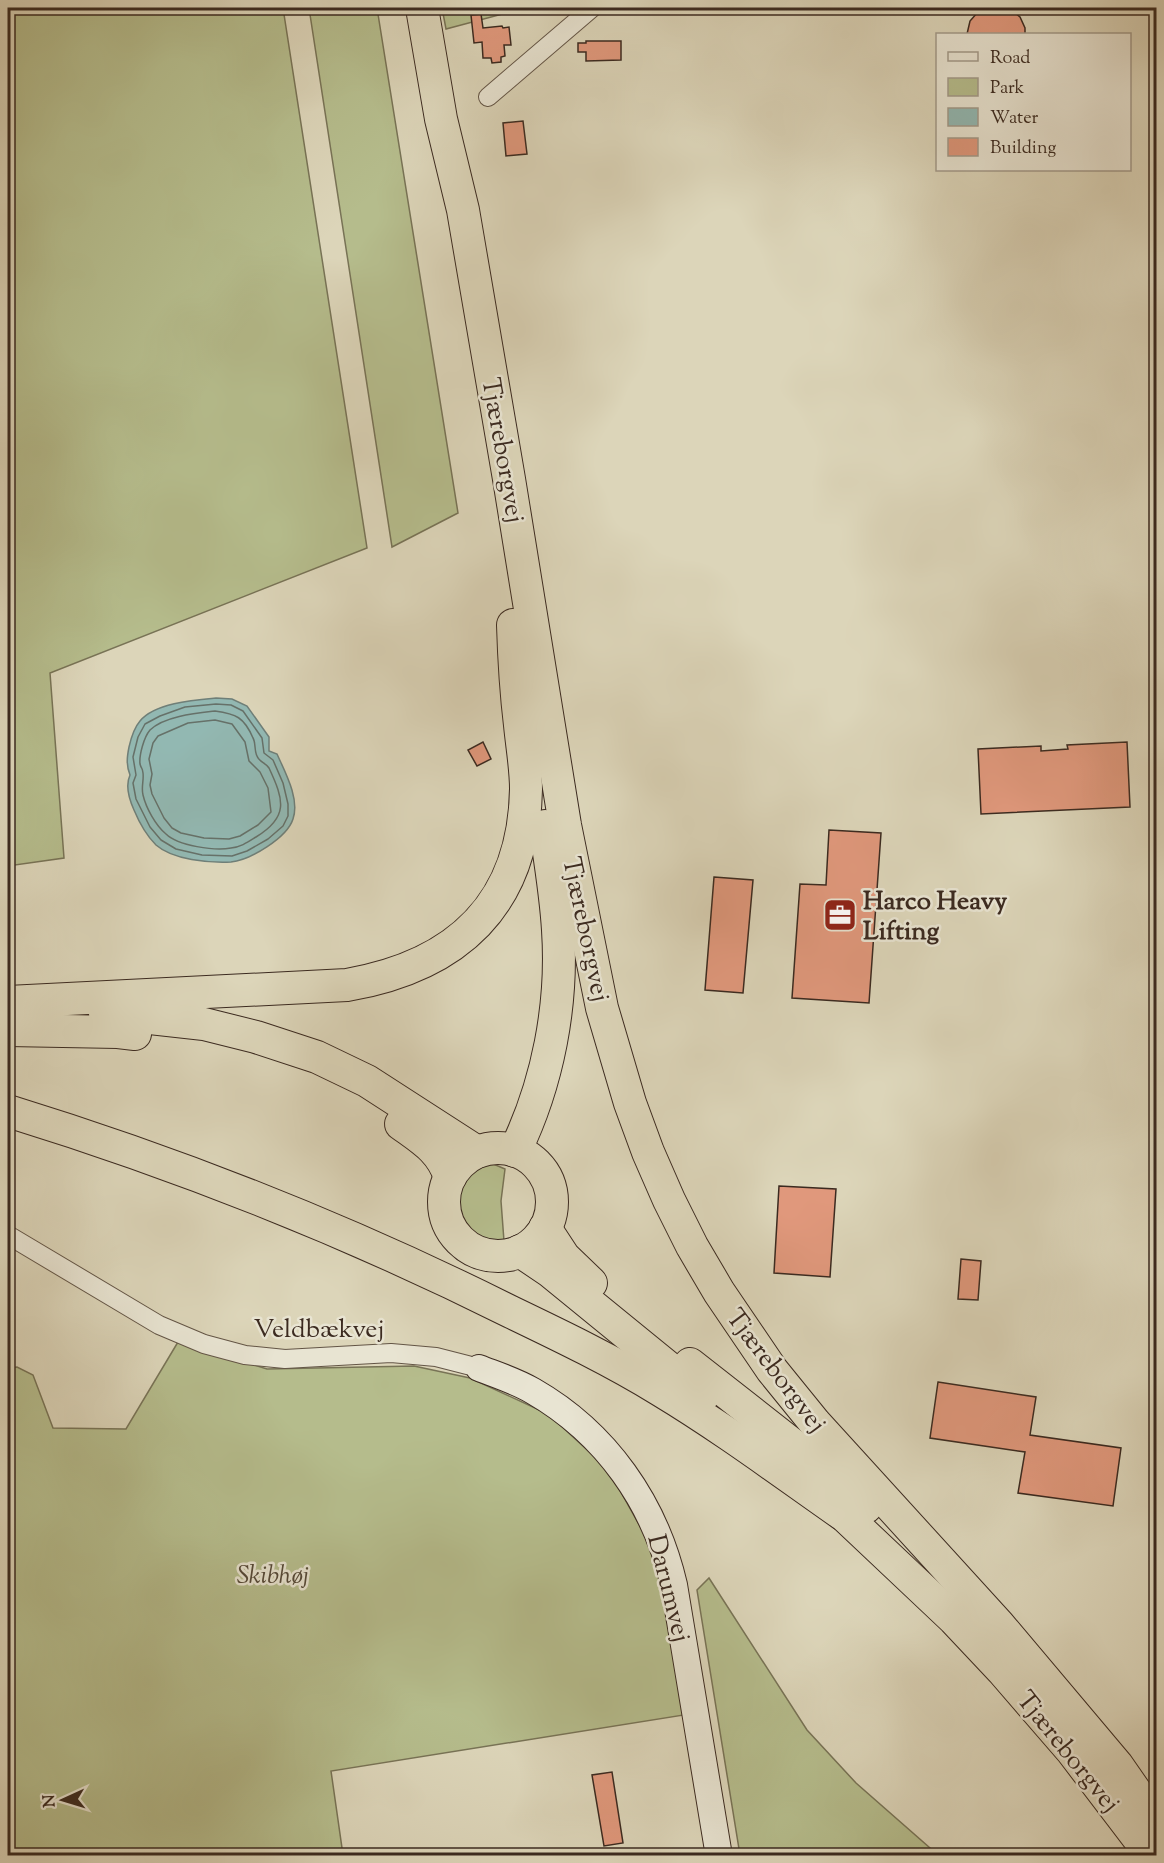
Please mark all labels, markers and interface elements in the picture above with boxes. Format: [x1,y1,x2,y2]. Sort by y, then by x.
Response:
legend [936,33,1131,171]
text: Road [990,46,1030,72]
text: Park [990,76,1025,102]
text: Water [990,106,1039,132]
text: Building [990,136,1056,162]
street label: Tjæreborgvej [471,375,533,526]
street label: Tjæreborgvej [551,854,618,1005]
place label: Harco Heavy Lifting [863,884,1007,951]
office icon: Harco Heavy Lifting [822,897,858,933]
street label: Tjæreborgvej [716,1302,834,1441]
street label: Veldbækvej [254,1312,384,1349]
street label: Darumvej [636,1531,699,1646]
park label: Skibhøj [237,1558,309,1595]
street label: Tjæreborgvej [1006,1684,1128,1821]
north arrow [33,1770,93,1830]
text: N [39,1793,62,1808]

